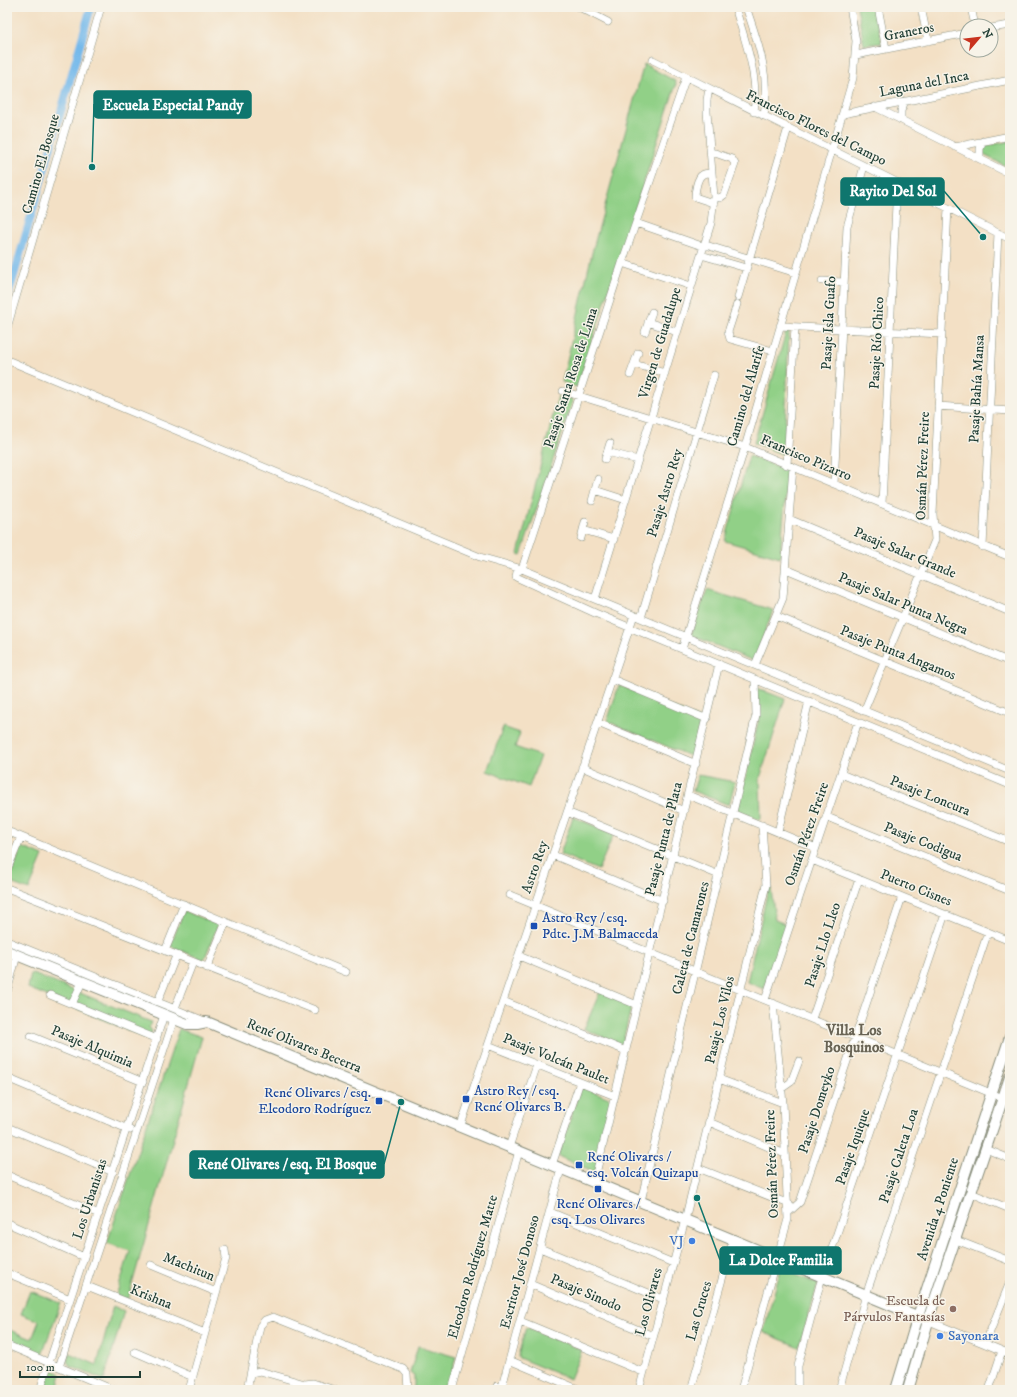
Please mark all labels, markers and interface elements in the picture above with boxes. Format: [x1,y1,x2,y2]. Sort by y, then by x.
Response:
street label: Graneros [882,18,936,46]
north arrow [959,18,999,58]
text: N [979,27,995,41]
street label: Laguna del Inca [878,66,970,102]
street label: Francisco Flores del Campo [743,86,889,170]
callout: Escuela Especial Pandy [94,91,251,118]
text: Escuela Especial Pandy [103,96,244,115]
street label: Camino El Bosque [18,112,64,216]
callout: Rayito Del Sol [841,178,944,205]
text: Rayito Del Sol [849,182,937,201]
street label: Pasaje Isla Guafo [818,275,840,370]
street label: Virgen de Guadalupe [634,285,686,402]
street label: Pasaje Río Chico [866,296,888,390]
street label: Pasaje Santa Rosa de Lima [540,306,602,450]
street label: Pasaje Bahía Mansa [965,334,989,444]
street label: Camino del Alarife [723,343,769,449]
street label: Osmán Pérez Freire [912,411,934,521]
street label: Francisco Pizarro [758,431,855,485]
street label: Pasaje Astro Rey [643,446,687,539]
street label: Pasaje Salar Grande [851,523,959,583]
street label: Pasaje Salar Punta Negra [835,569,971,639]
street label: Pasaje Punta Angamos [837,622,959,685]
street label: Pasaje Loncura [887,772,973,820]
street label: Osmán Pérez Freire [781,779,833,888]
street label: Pasaje Punta de Plata [641,780,687,898]
street label: Pasaje Codigua [881,818,965,866]
street label: Astro Rey [518,838,553,896]
street label: Puerto Cisnes [878,866,955,911]
street label: Caleta de Camarones [668,879,714,996]
street label: Pasaje Llo Lleo [801,900,845,990]
place label: Astro Rey / esq. Pdte. J.M Balmaceda [542,909,658,943]
marker: Astro Rey / esq. Pdte. J.M Balmaceda [529,921,539,931]
street label: Pasaje Los Vilos [701,974,739,1066]
street label: René Olivares Becerra [244,1015,364,1077]
district label: Villa Los Bosquinos [824,1021,884,1058]
street label: Pasaje Alquimia [48,1022,136,1072]
street label: Pasaje Volcán Paulet [500,1029,612,1089]
street label: Pasaje Domeyko [794,1064,840,1156]
place label: Astro Rey / esq. René Olivares B. [474,1082,566,1116]
place label: René Olivares / esq. Eleodoro Rodríguez [258,1084,371,1118]
marker: Astro Rey / esq. René Olivares B. [461,1094,471,1104]
marker: René Olivares / esq. Eleodoro Rodríguez [374,1096,384,1106]
street label: Pasaje Iquique [832,1106,874,1187]
street label: Pasaje Caleta Loa [875,1106,923,1206]
street label: Osmán Pérez Freire [761,1109,783,1219]
place label: René Olivares / esq. Volcán Quizapu [587,1148,699,1182]
callout: René Olivares / esq. El Bosque [190,1151,384,1178]
text: René Olivares / esq. El Bosque [198,1155,377,1175]
street label: Avenida 4 Poniente [913,1155,963,1263]
street label: Los Urbanistas [69,1156,112,1241]
marker: René Olivares / esq. Volcán Quizapu [574,1160,584,1170]
marker: René Olivares / esq. Los Olivares [593,1184,603,1194]
street label: Eleodoro Rodríguez Matte [444,1193,502,1341]
place label: René Olivares / esq. Los Olivares [551,1195,645,1229]
street label: Escritor José Donoso [496,1213,544,1331]
place label: VJ [668,1232,684,1250]
marker: VJ [687,1236,697,1246]
callout: La Dolce Familia [720,1247,841,1274]
street label: Machitun [160,1248,218,1286]
text: La Dolce Familia [729,1251,834,1270]
street label: Los Olivares [631,1266,667,1338]
street label: Pasaje Sinodo [548,1270,625,1316]
street label: Las Cruces [682,1279,716,1343]
street label: Krishna [127,1280,175,1314]
place label: Escuela de Párvulos Fantasías [843,1292,945,1326]
marker: Escuela de Párvulos Fantasías [948,1304,958,1314]
place label: Sayonara [948,1327,999,1345]
marker: Sayonara [935,1331,945,1341]
scale bar [20,1353,140,1379]
text: 100 m [26,1360,55,1375]

